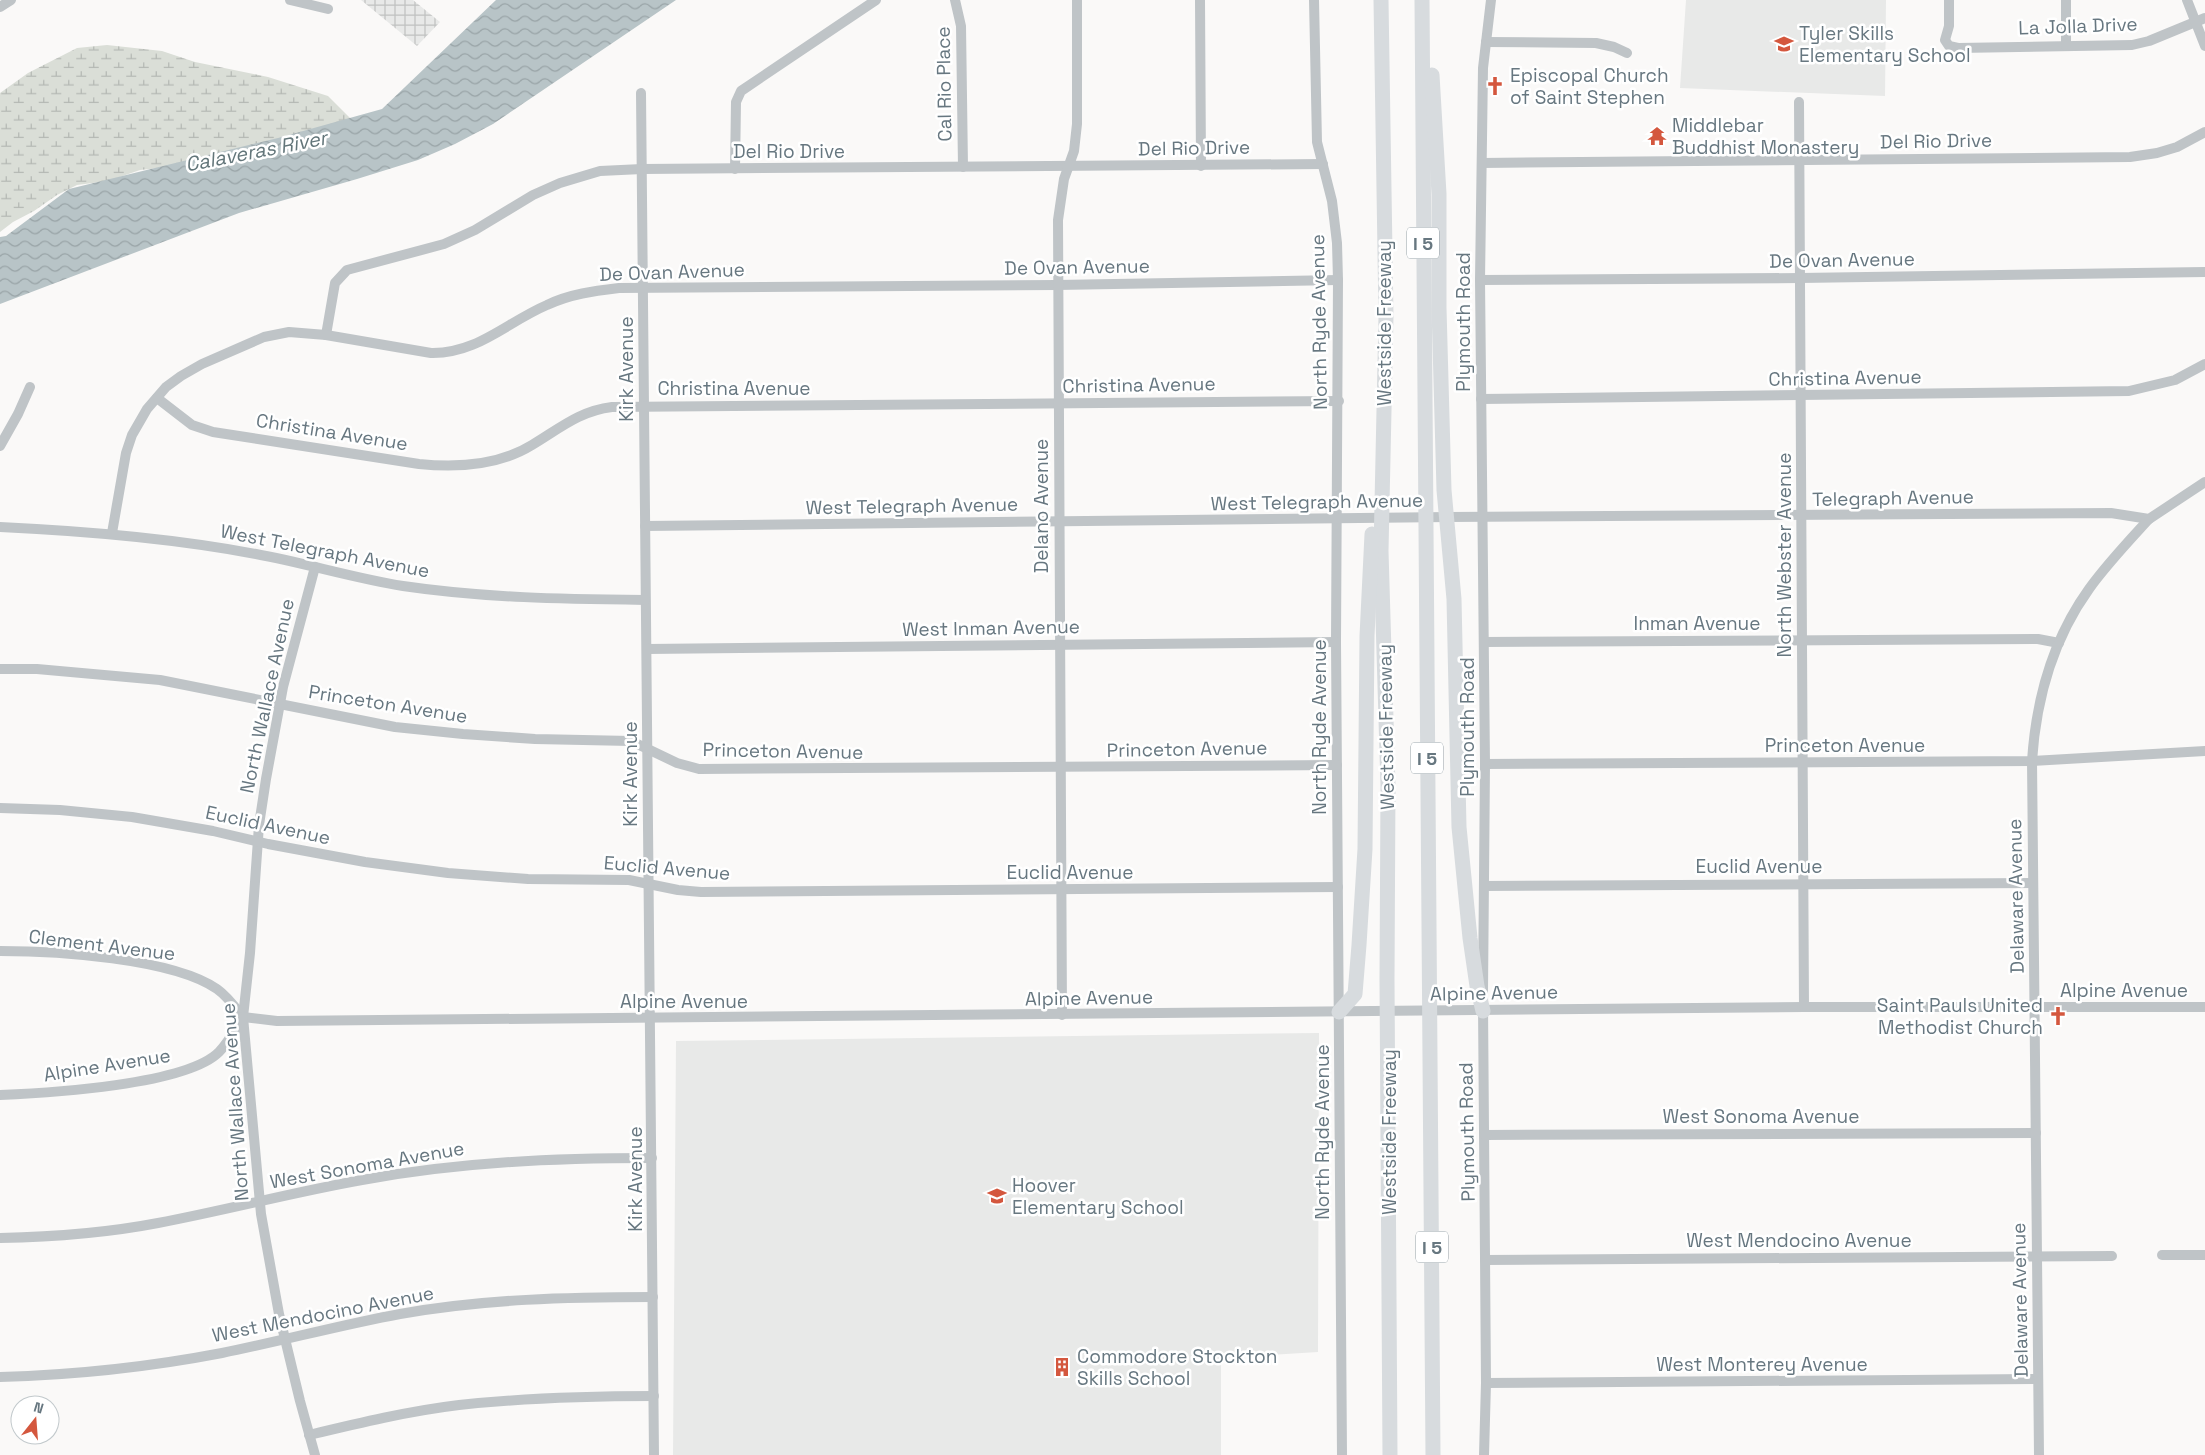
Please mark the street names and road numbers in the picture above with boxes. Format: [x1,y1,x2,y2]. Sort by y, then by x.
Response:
street label: La Jolla Drive [2018,11,2138,41]
street label: Cal Rio Place [930,26,958,142]
street label: Del Rio Drive [1880,128,1992,154]
street label: Del Rio Drive [1138,135,1250,161]
street label: Del Rio Drive [733,139,845,164]
road number: I 5 [1407,228,1439,258]
street label: North Ryde Avenue [1305,234,1333,410]
street label: Westside Freeway [1372,240,1397,406]
street label: De Ovan Avenue [1769,246,1915,274]
street label: Plymouth Road [1451,252,1476,392]
street label: De Ovan Avenue [1004,253,1150,281]
street label: De Ovan Avenue [599,257,745,287]
street label: Kirk Avenue [614,316,639,422]
street label: Christina Avenue [1768,364,1922,392]
street label: Christina Avenue [1062,371,1216,399]
street label: Christina Avenue [657,376,811,401]
street label: Christina Avenue [254,408,410,456]
street label: Delano Avenue [1029,439,1054,573]
street label: North Webster Avenue [1772,453,1797,657]
street label: Telegraph Avenue [1812,484,1974,512]
street label: West Telegraph Avenue [1211,488,1423,516]
street label: West Telegraph Avenue [806,492,1018,520]
street label: West Telegraph Avenue [218,518,432,584]
street label: North Wallace Avenue [234,596,300,796]
street label: Inman Avenue [1634,611,1760,636]
street label: West Inman Avenue [902,614,1080,642]
street label: North Ryde Avenue [1307,639,1332,815]
street label: Westside Freeway [1372,644,1400,810]
street label: Plymouth Road [1455,657,1480,797]
street label: Princeton Avenue [307,679,469,729]
street label: Kirk Avenue [618,721,643,827]
street label: Princeton Avenue [1765,733,1925,758]
street label: Princeton Avenue [1106,735,1268,763]
street label: Princeton Avenue [702,737,864,765]
road number: I 5 [1411,742,1443,774]
street label: Euclid Avenue [203,800,333,850]
street label: Delaware Avenue [2002,818,2030,974]
street label: Euclid Avenue [603,850,731,886]
street label: Euclid Avenue [1696,854,1822,879]
street label: Euclid Avenue [1007,860,1133,885]
street label: Clement Avenue [27,924,177,966]
street label: Alpine Avenue [2060,978,2188,1003]
street label: Alpine Avenue [1430,979,1558,1007]
street label: Alpine Avenue [1025,984,1153,1012]
street label: Alpine Avenue [620,989,748,1014]
street label: North Wallace Avenue [216,1002,254,1202]
street label: Alpine Avenue [42,1043,172,1087]
street label: North Ryde Avenue [1310,1044,1335,1220]
street label: Westside Freeway [1377,1049,1402,1215]
street label: Plymouth Road [1453,1062,1481,1202]
street label: West Sonoma Avenue [1663,1104,1859,1129]
street label: Kirk Avenue [623,1126,648,1232]
street label: West Sonoma Avenue [268,1136,466,1194]
street label: Delaware Avenue [2006,1222,2034,1378]
street label: West Mendocino Avenue [1686,1228,1912,1253]
road number: I 5 [1416,1232,1448,1262]
street label: West Mendocino Avenue [210,1280,436,1348]
street label: West Monterey Avenue [1656,1352,1868,1377]

